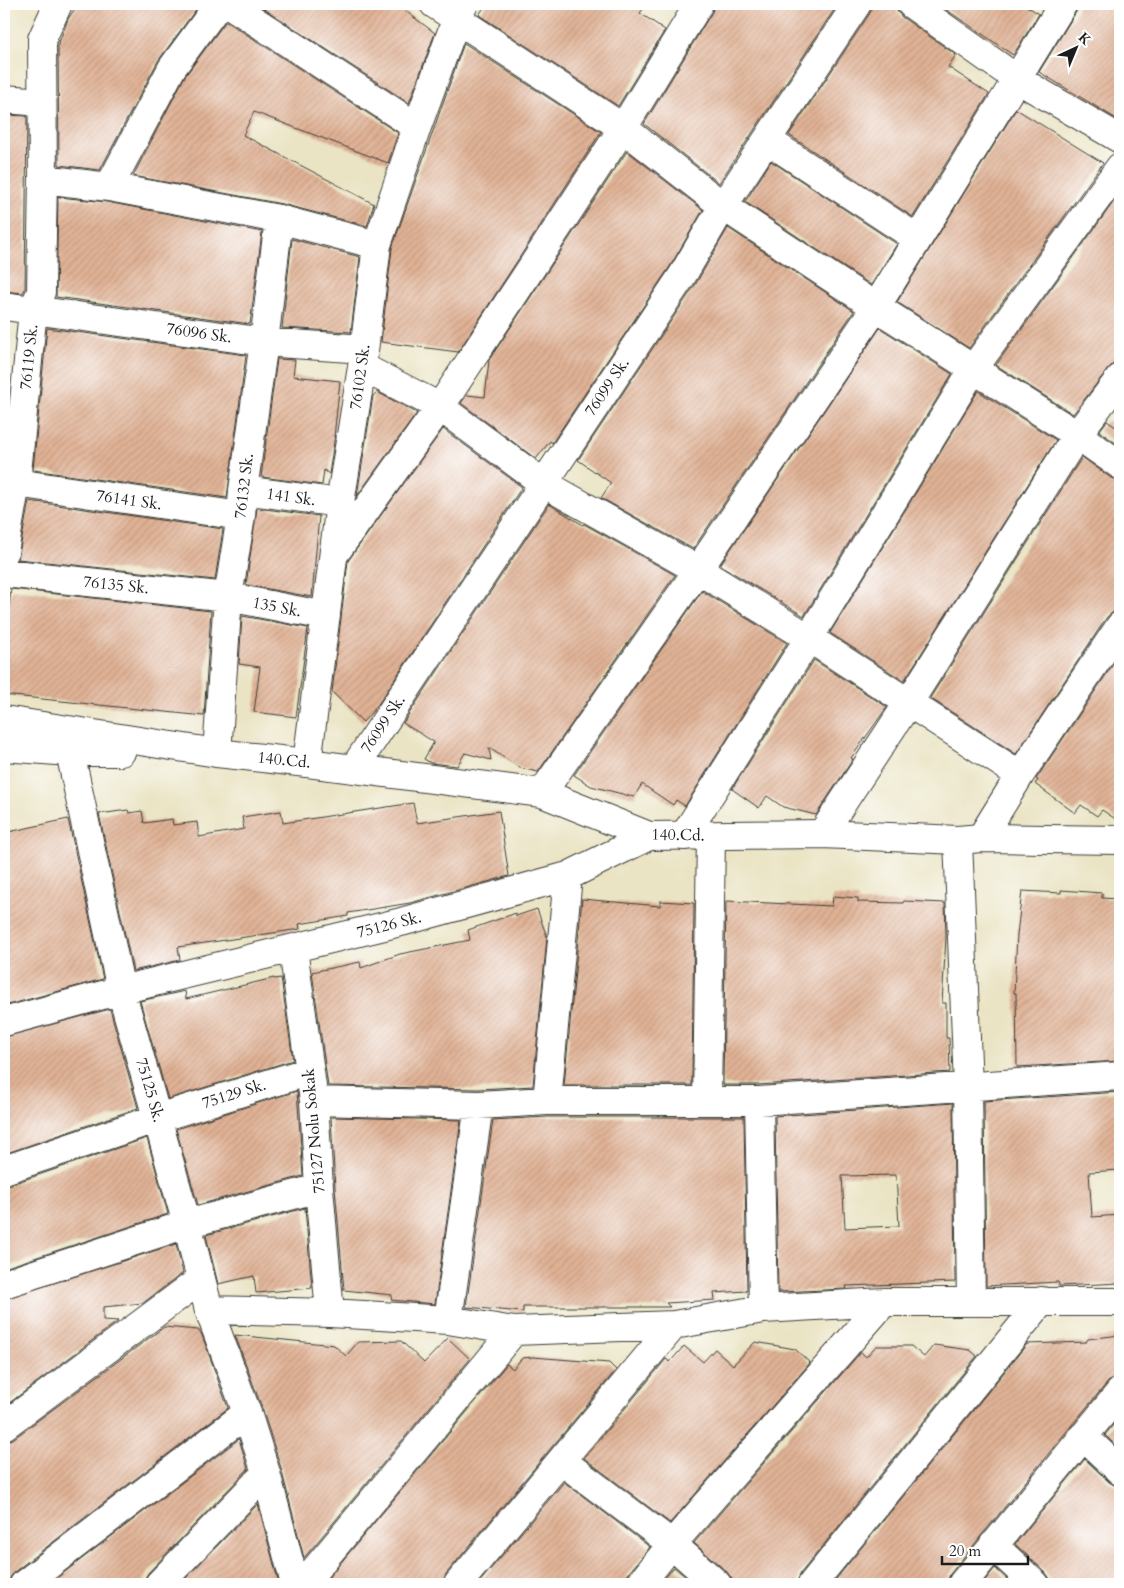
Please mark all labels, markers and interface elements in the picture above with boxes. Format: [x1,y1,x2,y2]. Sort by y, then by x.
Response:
north arrow [1052,22,1102,72]
text: K [1074,28,1096,50]
street label: 76096 Sk. [165,318,233,348]
street label: 76119 Sk. [15,323,43,391]
street label: 76102 Sk. [345,343,375,411]
street label: 76099 Sk. [579,354,635,420]
street label: 76132 Sk. [229,452,259,520]
street label: 141 Sk. [265,483,317,511]
street label: 76141 Sk. [95,485,163,515]
street label: 76135 Sk. [82,571,150,599]
street label: 135 Sk. [251,591,303,623]
street label: 76099 Sk. [355,691,411,757]
street label: 140.Cd. [256,746,312,774]
street label: 140.Cd. [651,824,705,846]
street label: 75126 Sk. [354,906,424,944]
street label: 75125 Sk. [130,1055,170,1125]
street label: 75127 Nolu Sokak [298,1067,330,1194]
street label: 75129 Sk. [199,1074,269,1114]
scale bar [942,1533,1028,1565]
text: 20 m [949,1541,981,1561]

